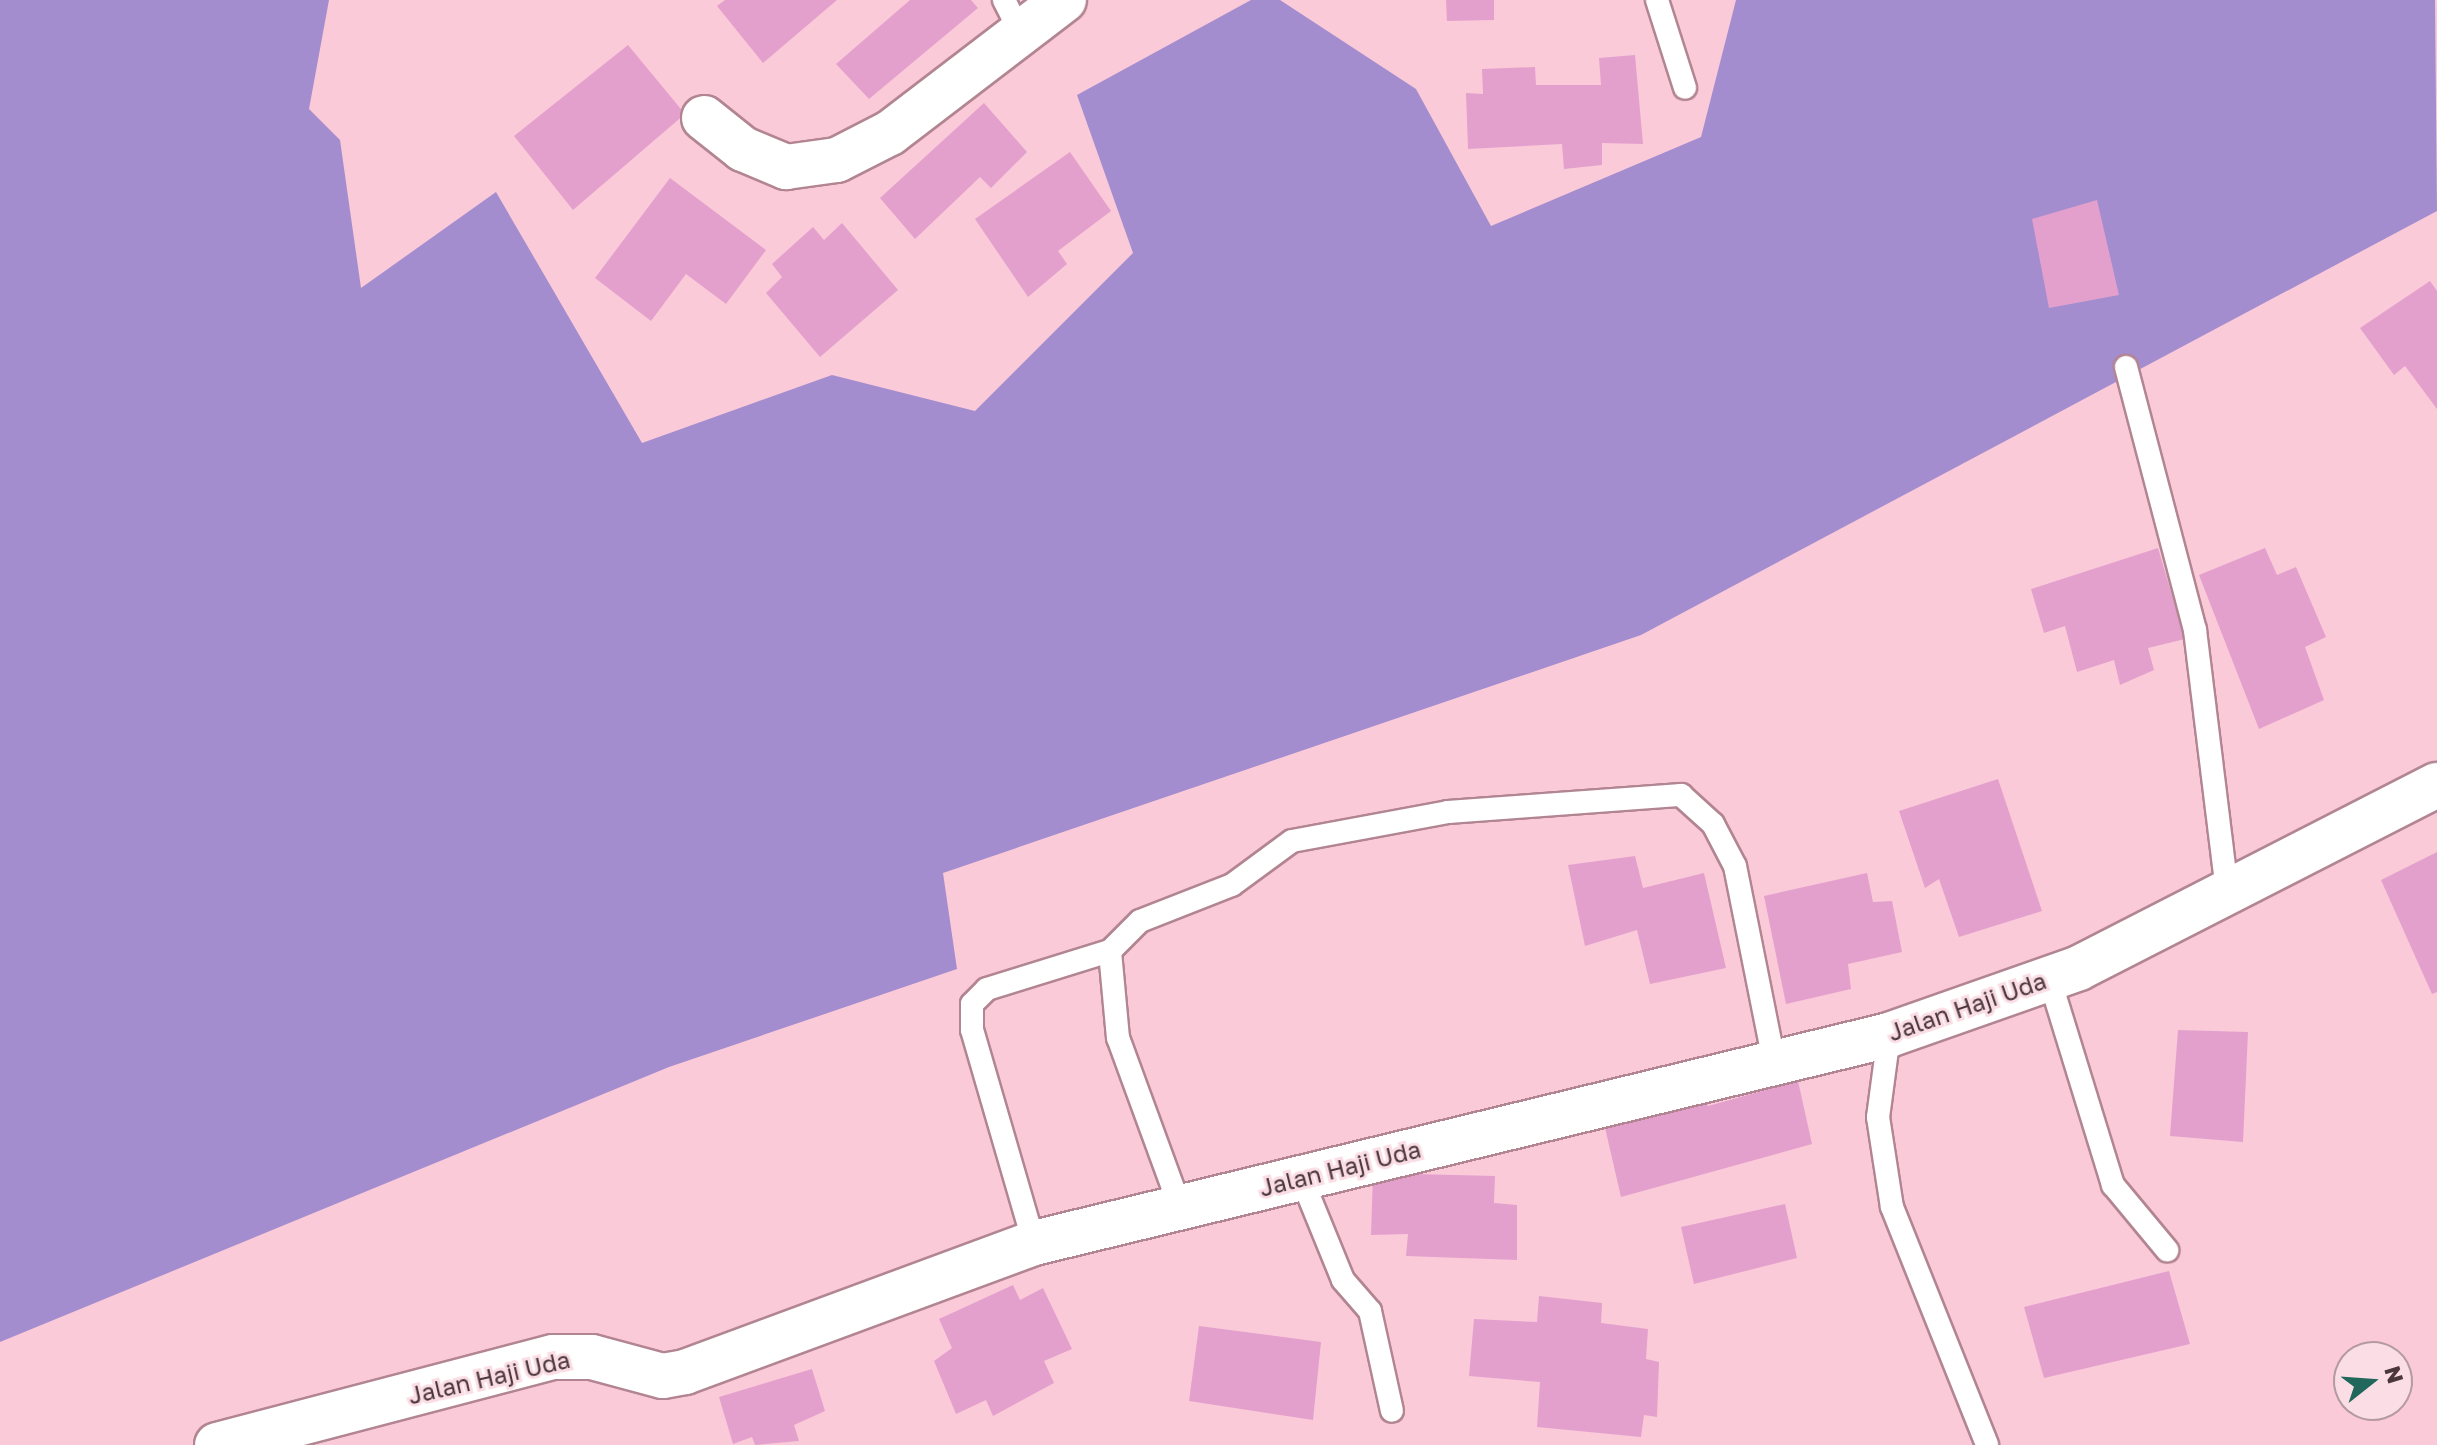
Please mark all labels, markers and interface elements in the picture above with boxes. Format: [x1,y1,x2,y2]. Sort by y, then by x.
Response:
street label: Jalan Haji Uda [1884,965,2050,1047]
street label: Jalan Haji Uda [1256,1134,1424,1202]
north arrow [2333,1341,2413,1421]
street label: Jalan Haji Uda [405,1344,573,1410]
text: N [2379,1362,2410,1386]

